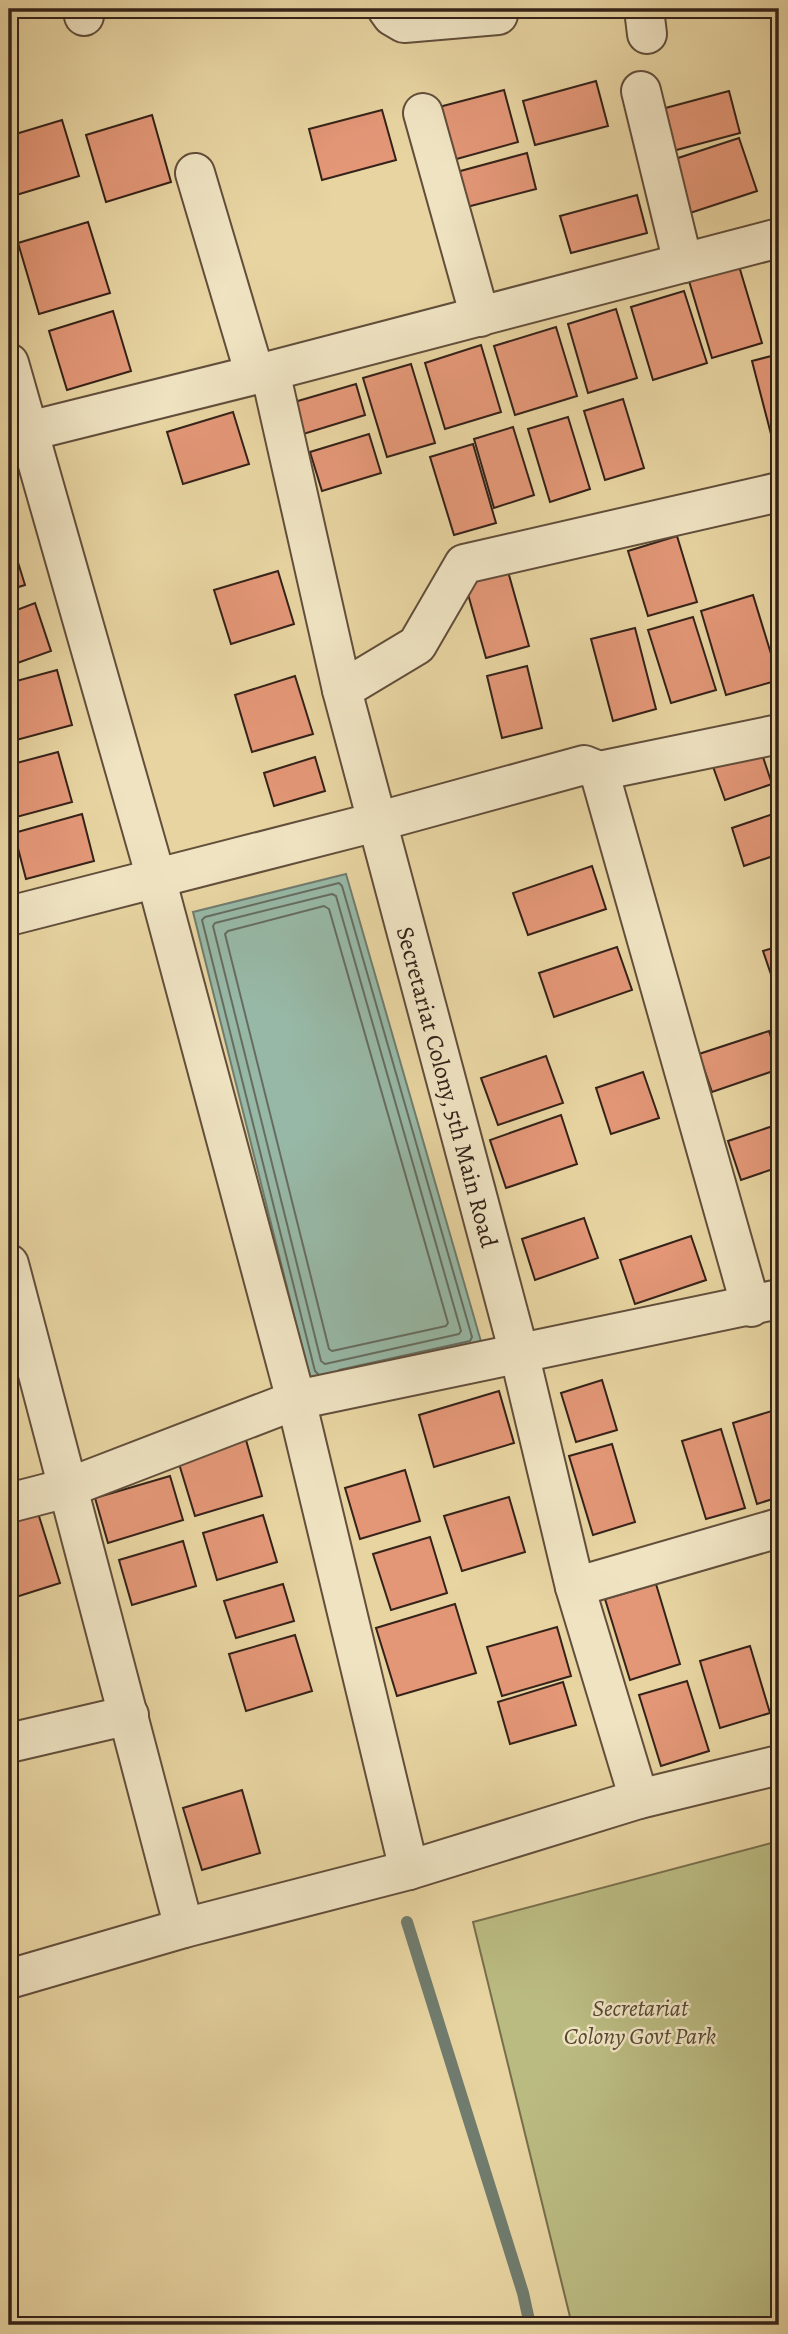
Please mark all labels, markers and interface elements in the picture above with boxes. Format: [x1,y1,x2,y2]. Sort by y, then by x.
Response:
street label: Secretariat Colony, 5th Main Road [389,923,505,1251]
park label: Secretariat Colony Govt Park [564,1992,717,2052]

